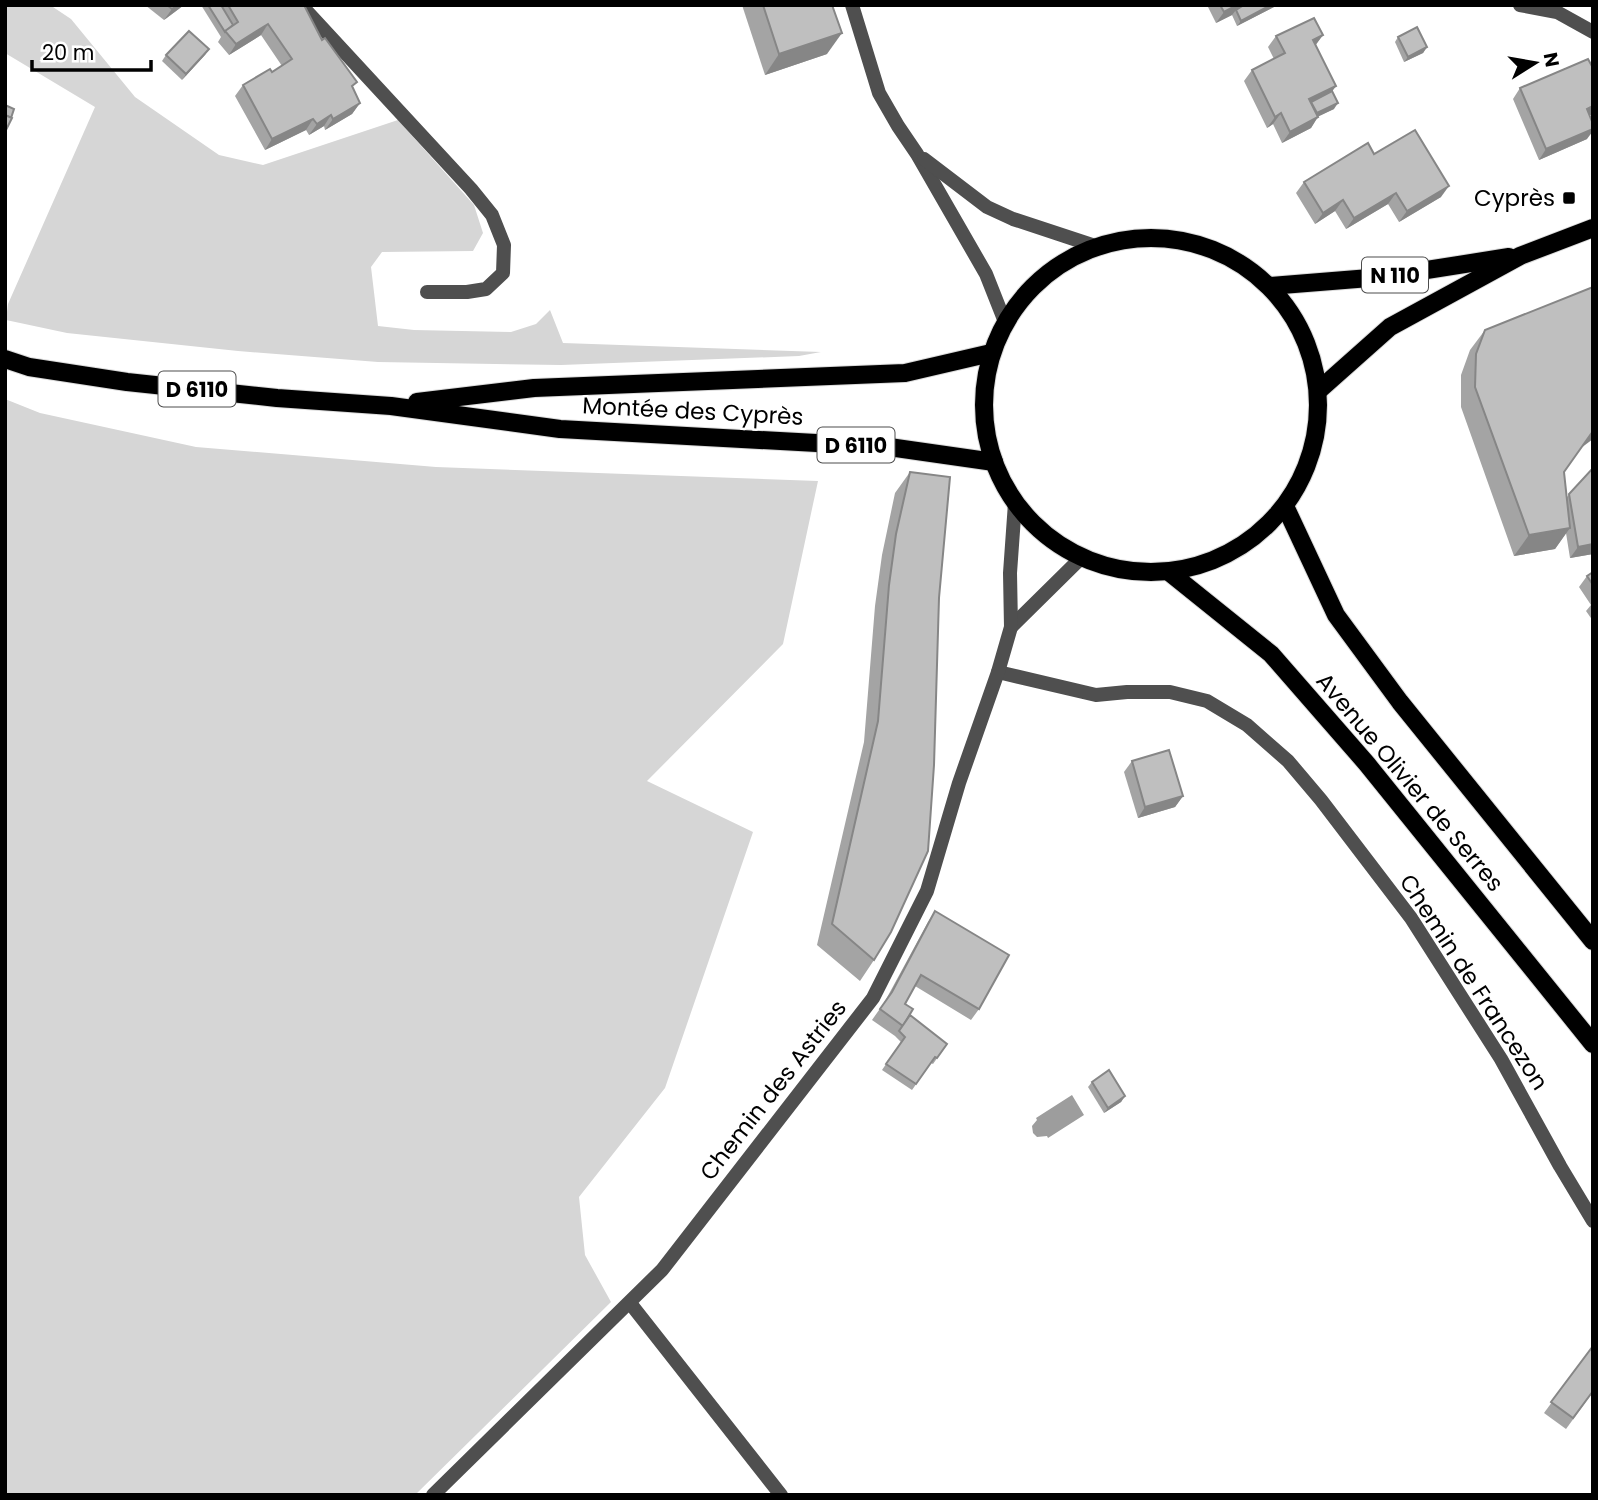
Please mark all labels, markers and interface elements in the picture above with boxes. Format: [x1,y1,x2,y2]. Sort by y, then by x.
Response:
scale bar [32,28,150,72]
north arrow [1500,28,1570,98]
text: 20 m [42,38,95,67]
text: N [1537,50,1566,69]
place label: Cyprès [1474,182,1555,214]
marker: Cyprès [1561,190,1577,206]
road number: N 110 [1362,258,1428,292]
road number: D 6110 [158,372,235,406]
street label: Montée des Cyprès [582,389,804,433]
road number: D 6110 [818,428,894,462]
street label: Avenue Olivier de Serres [1309,666,1511,898]
street label: Chemin de Francezon [1392,868,1556,1096]
street label: Chemin des Astries [692,993,854,1187]

